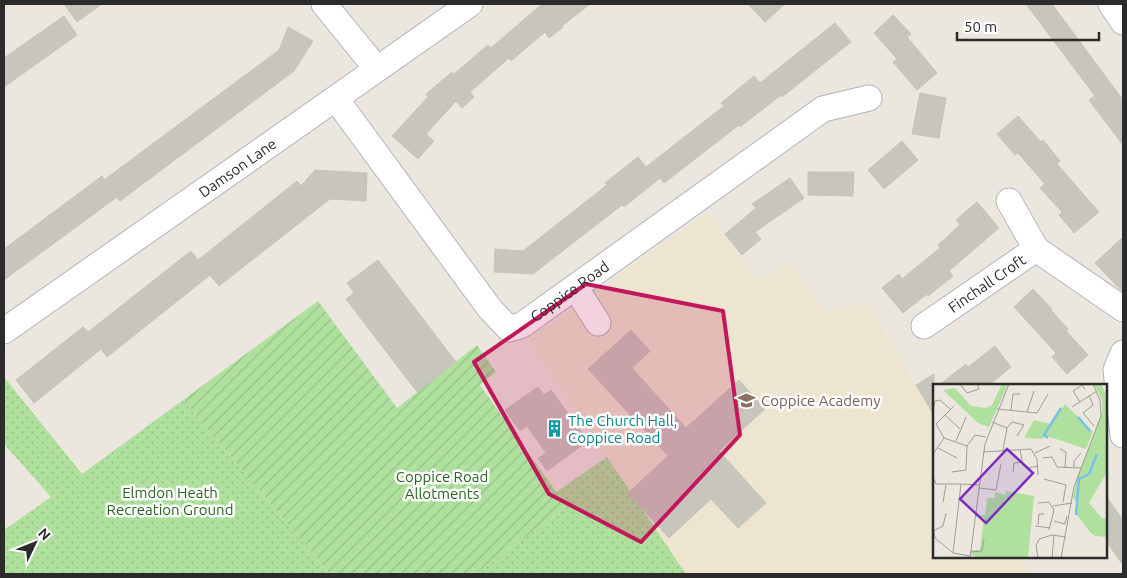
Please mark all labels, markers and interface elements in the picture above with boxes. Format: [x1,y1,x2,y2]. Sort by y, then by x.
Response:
scale bar [957,10,1100,42]
text: 50 m [964,18,997,35]
street label: Damson Lane [195,134,279,200]
street label: Finchall Croft [945,250,1029,315]
street label: Coppice Road [527,257,612,325]
inset map [933,384,1107,558]
school or university icon: Coppice Academy [737,390,757,410]
place label: Coppice Academy [761,392,880,409]
place label: The Church Hall, Coppice Road [568,412,677,446]
building icon: The Church Hall, Coppice Road [544,419,564,439]
park label: Coppice Road Allotments [396,468,488,502]
park label: Elmdon Heath Recreation Ground [107,484,233,518]
north arrow [10,518,60,568]
text: N [35,525,54,543]

